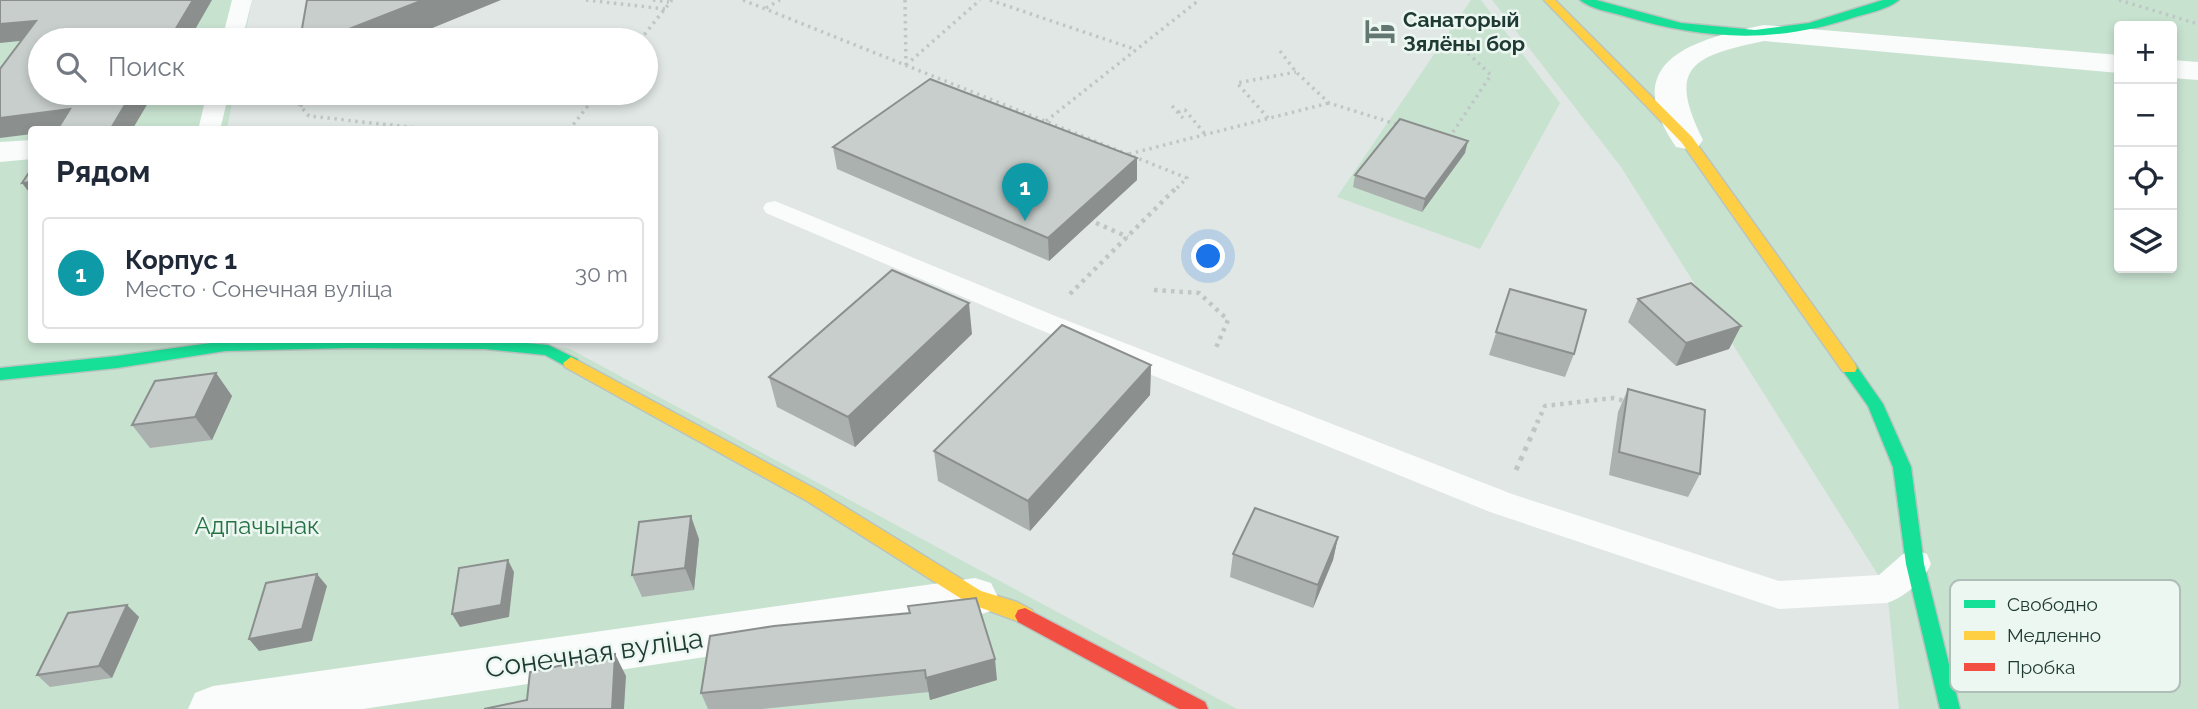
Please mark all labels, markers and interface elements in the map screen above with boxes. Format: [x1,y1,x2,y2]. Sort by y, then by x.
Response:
place label: Санаторый Зялёны бор [1403,7,1525,56]
hotel icon: Санаторый Зялёны бор [1363,14,1397,48]
map controls [2114,21,2177,273]
button: + [2114,21,2177,84]
search box [28,28,658,105]
icon: search [52,48,90,86]
text: Поиск [108,52,185,82]
button: − [2114,84,2177,147]
button: locate [2114,147,2177,210]
text: Рядом [56,154,150,189]
pin: 1 [1002,163,1048,221]
button: layers [2114,210,2177,273]
your location [1191,239,1225,273]
text: Корпус 1 [125,245,237,275]
text: 1 [75,260,87,287]
text: 30 m [575,260,628,287]
text: Место · Сонечная вуліца [125,275,393,302]
park label: Адпачынак [194,511,320,540]
legend [1950,580,2180,692]
text: Свободно [2007,593,2098,615]
street label: Сонечная вуліца [483,621,705,685]
text: Медленно [2007,624,2101,646]
text: Пробка [2007,656,2075,678]

